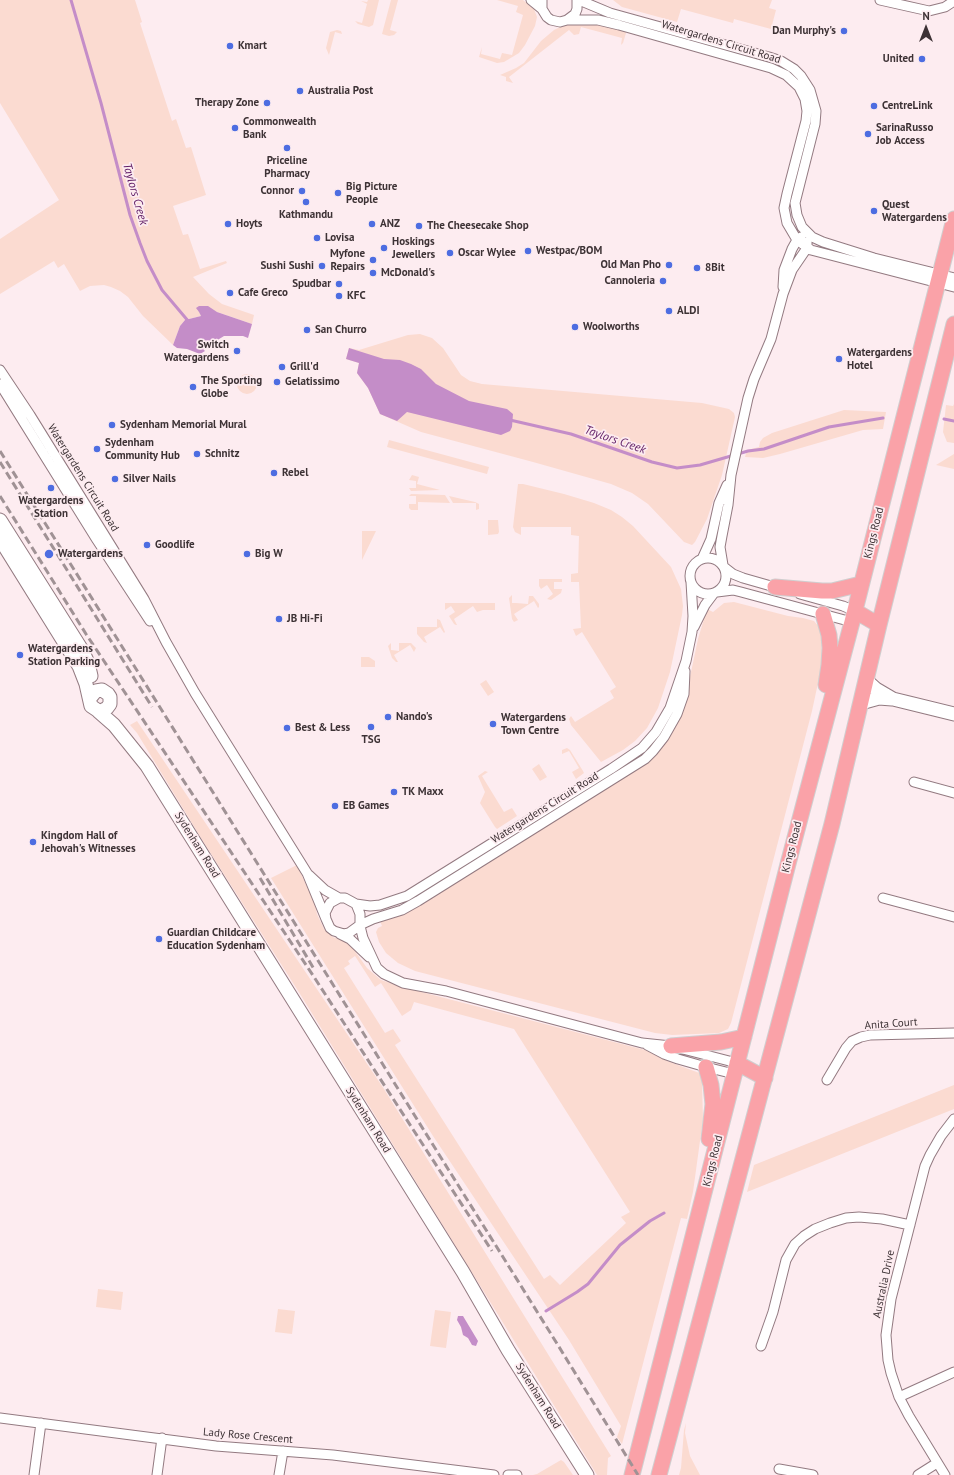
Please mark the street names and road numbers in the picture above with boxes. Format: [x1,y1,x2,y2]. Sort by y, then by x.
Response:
street label: Watergardens Circuit Road [660,18,782,66]
street label: Watergardens Circuit Road [45,422,121,534]
street label: Kings Road [861,506,887,560]
street label: Watergardens Circuit Road [489,770,601,846]
street label: Sydenham Road [171,810,223,880]
street label: Kings Road [779,820,805,874]
street label: Anita Court [864,1016,918,1032]
street label: Sydenham Road [342,1085,394,1155]
street label: Kings Road [700,1134,726,1188]
street label: Australia Drive [870,1249,898,1319]
street label: Sydenham Road [512,1361,564,1431]
street label: Lady Rose Crescent [203,1426,293,1446]

